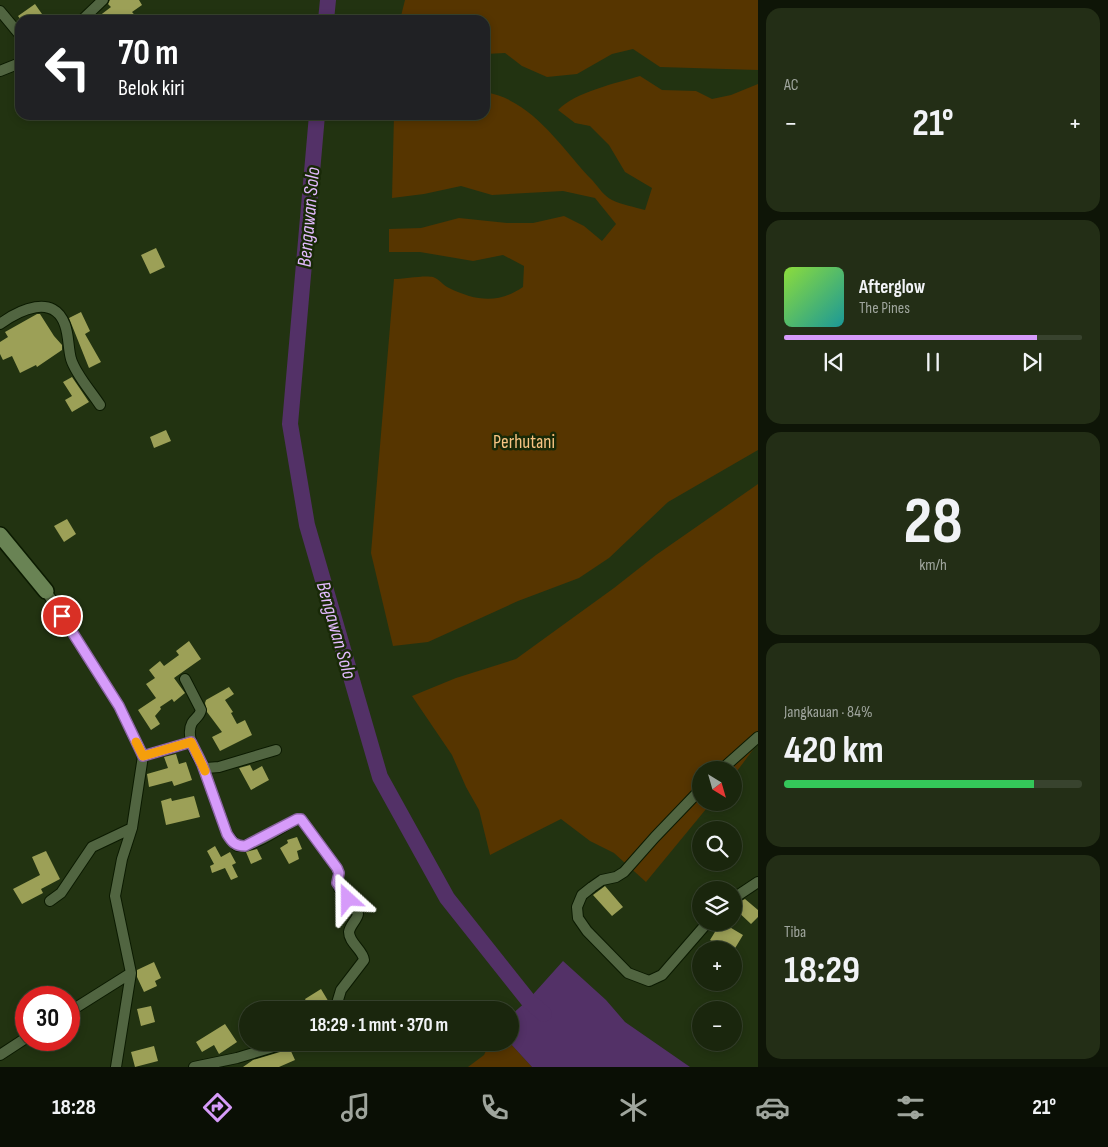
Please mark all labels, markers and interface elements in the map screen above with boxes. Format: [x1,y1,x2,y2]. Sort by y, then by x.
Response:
text: 70 m [118,32,178,75]
icon: left [35,35,100,100]
text: Belok kiri [118,75,185,102]
text: AC [784,76,798,95]
text: 21° [912,101,954,146]
text: − [784,107,798,140]
text: + [1068,107,1082,140]
water label: Bengawan Solo [293,166,325,268]
text: Afterglow [859,276,925,299]
text: The Pines [859,299,910,318]
icon: previous [820,348,848,376]
icon: pause [919,348,947,376]
icon: next [1018,348,1046,376]
park label: Perhutani [493,431,555,454]
text: 28 [903,484,963,562]
text: km/h [919,556,947,575]
water label: Bengawan Solo [311,579,361,682]
pin [41,595,83,637]
icon: arrive [48,602,76,630]
text: Jangkauan · 84% [784,703,873,722]
text: 420 km [784,728,884,773]
north arrow [692,761,742,811]
map controls [692,761,742,1051]
button: search [692,821,742,871]
position arrow [321,872,373,924]
button: layers [692,881,742,931]
text: Tiba [784,923,806,942]
button: + [692,941,742,991]
text: 18:29 [784,948,860,993]
speed limit sign: 30 [15,986,80,1051]
button: − [692,1001,742,1051]
text: 18:29 · 1 mnt · 370 m [310,1014,448,1037]
icon: directions [200,1090,235,1125]
icon: music [338,1090,373,1125]
icon: phone [477,1090,512,1125]
icon: climate [616,1090,651,1125]
icon: car [755,1090,790,1125]
icon: filters [893,1090,928,1125]
text: 18:28 [52,1094,96,1121]
text: 21° [1032,1094,1056,1121]

